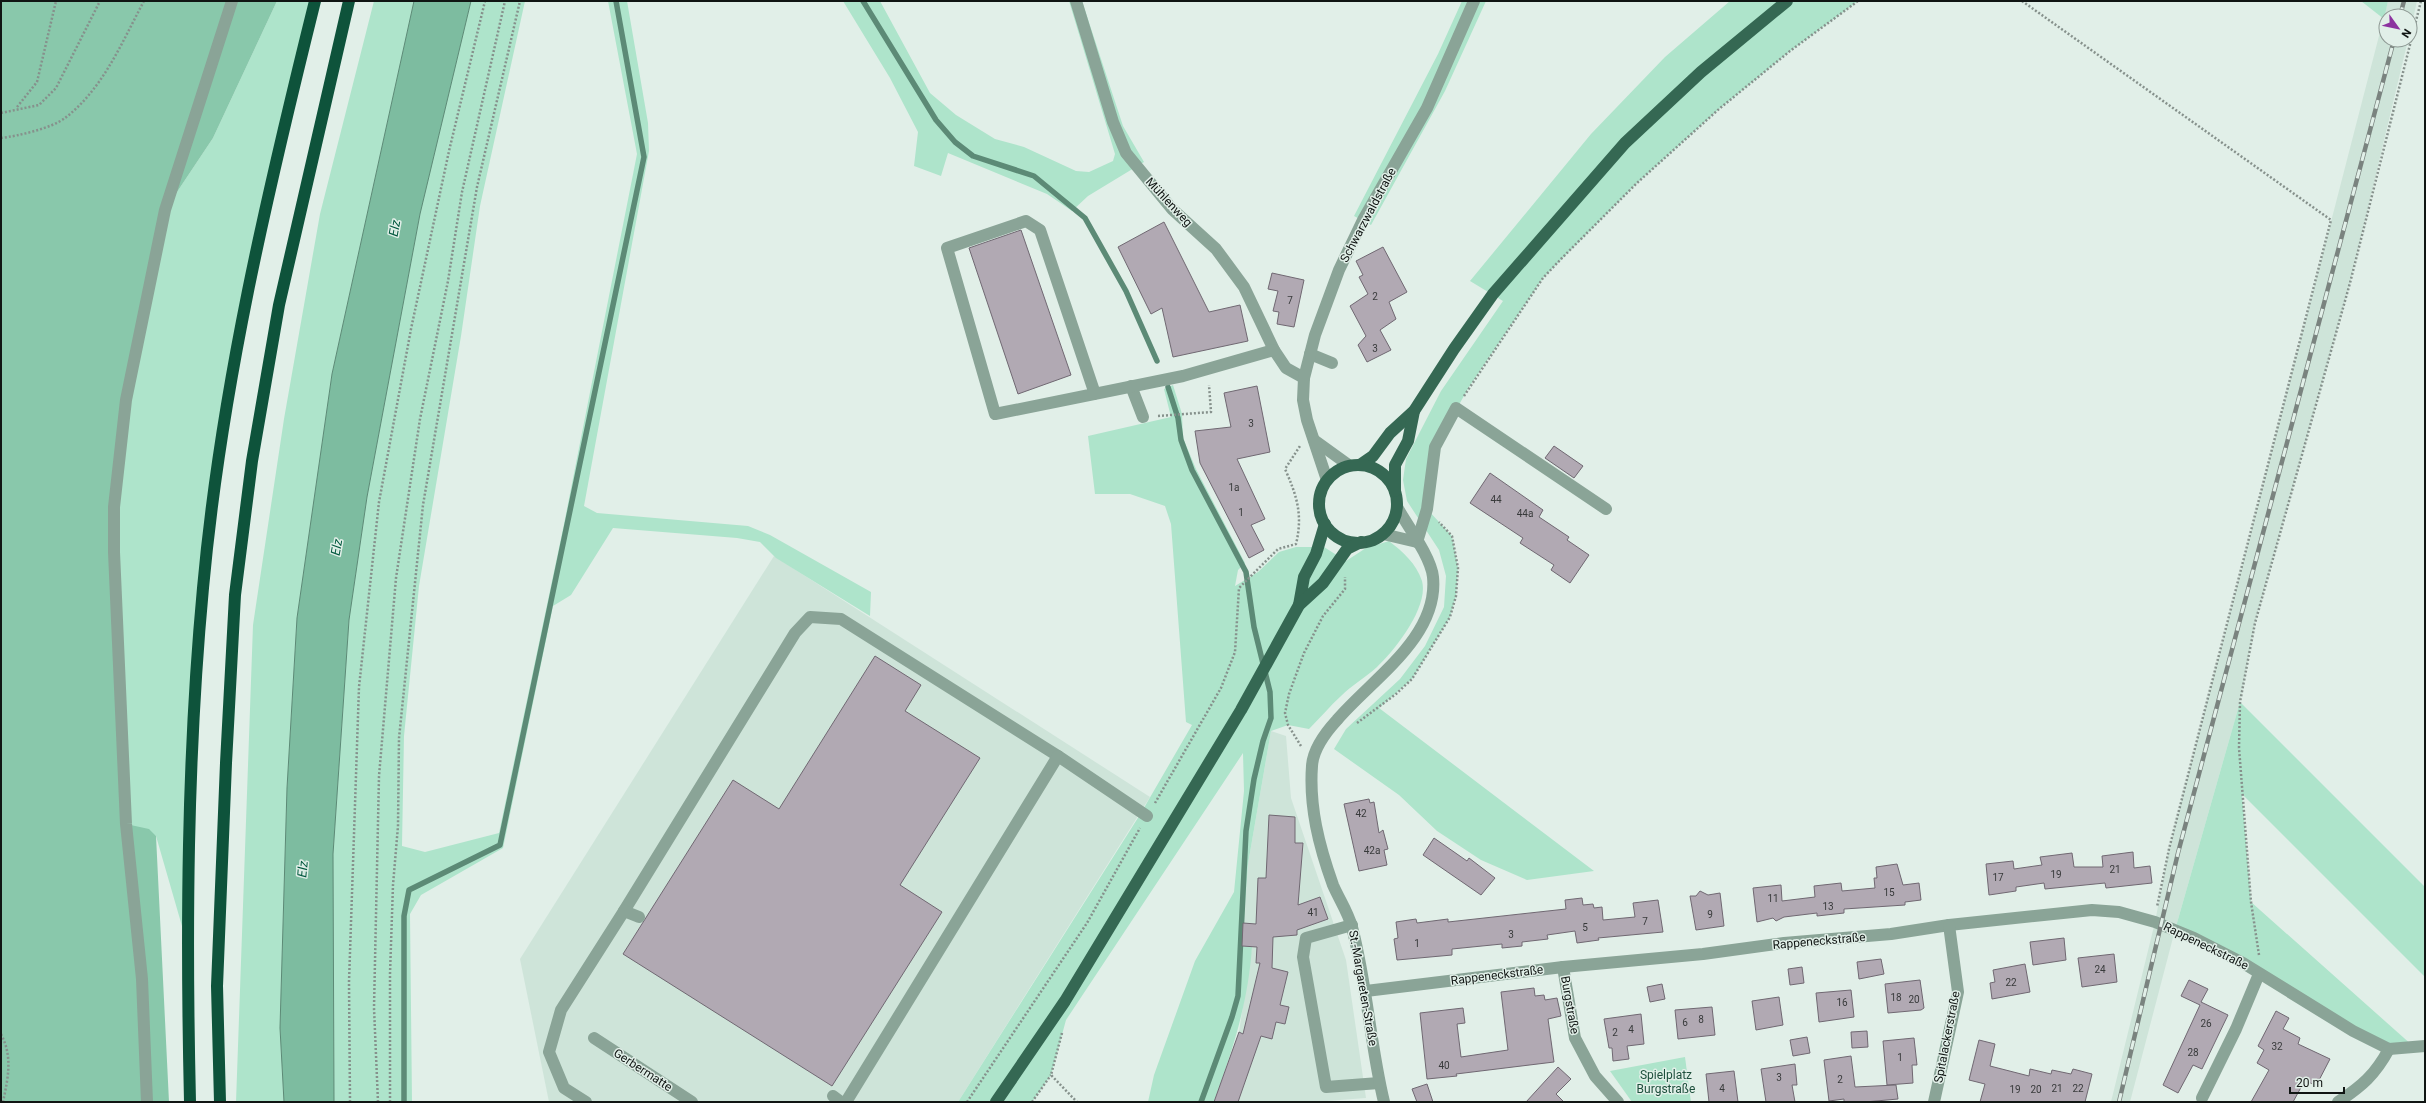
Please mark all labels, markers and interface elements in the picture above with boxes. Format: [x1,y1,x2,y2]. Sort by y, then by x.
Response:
north arrow [2378,8,2418,48]
text: N [2398,26,2414,40]
street label: Schwarzwaldstraße [1337,165,1399,265]
street label: Mühlenweg [1143,175,1195,229]
water label: Elz [386,218,403,238]
house number: 2 [1372,291,1378,302]
house number: 7 [1287,295,1293,306]
house number: 3 [1372,343,1378,354]
house number: 3 [1248,418,1254,429]
house number: 1a [1228,482,1240,493]
house number: 44 [1490,494,1502,505]
house number: 1 [1238,507,1244,518]
house number: 44a [1517,508,1533,519]
water label: Elz [328,537,345,557]
house number: 42 [1355,808,1367,819]
house number: 42a [1364,845,1380,856]
water label: Elz [294,859,311,878]
house number: 21 [2109,864,2121,875]
house number: 19 [2050,869,2062,880]
house number: 17 [1992,872,2004,883]
house number: 15 [1883,887,1895,898]
house number: 11 [1767,893,1779,904]
house number: 13 [1822,901,1834,912]
house number: 41 [1307,907,1319,918]
house number: 9 [1707,909,1713,920]
house number: 7 [1642,916,1648,927]
street label: Rappeneckstraße [2161,919,2251,973]
house number: 5 [1582,922,1588,933]
street label: St.-Margareten-Straße [1346,929,1380,1047]
house number: 3 [1508,929,1514,940]
street label: Rappeneckstraße [1772,930,1866,952]
house number: 1 [1414,938,1420,949]
street label: Rappeneckstraße [1450,962,1544,988]
house number: 24 [2094,964,2106,975]
street label: Burgstraße [1558,975,1582,1035]
house number: 22 [2005,977,2017,988]
street label: Spitalackerstraße [1931,990,1963,1084]
house number: 18 [1890,992,1902,1003]
house number: 20 [1908,994,1920,1005]
house number: 16 [1836,997,1848,1008]
house number: 8 [1698,1014,1704,1025]
house number: 6 [1682,1017,1688,1028]
house number: 26 [2200,1018,2212,1029]
house number: 4 [1628,1024,1634,1035]
house number: 2 [1612,1027,1618,1038]
house number: 32 [2271,1041,2283,1052]
street label: Gerbermatte [611,1046,675,1094]
house number: 28 [2187,1047,2199,1058]
house number: 1 [1897,1052,1903,1063]
house number: 40 [1438,1060,1450,1071]
park label: Spielplatz Burgstraße [1637,1068,1695,1096]
scale bar [2290,1069,2344,1095]
house number: 3 [1776,1072,1782,1083]
house number: 2 [1837,1074,1843,1085]
text: 20 m [2296,1076,2323,1090]
house number: 4 [1719,1083,1725,1094]
house number: 21 [2051,1083,2063,1094]
house number: 22 [2072,1083,2084,1094]
house number: 19 [2009,1084,2021,1095]
house number: 20 [2030,1084,2042,1095]

